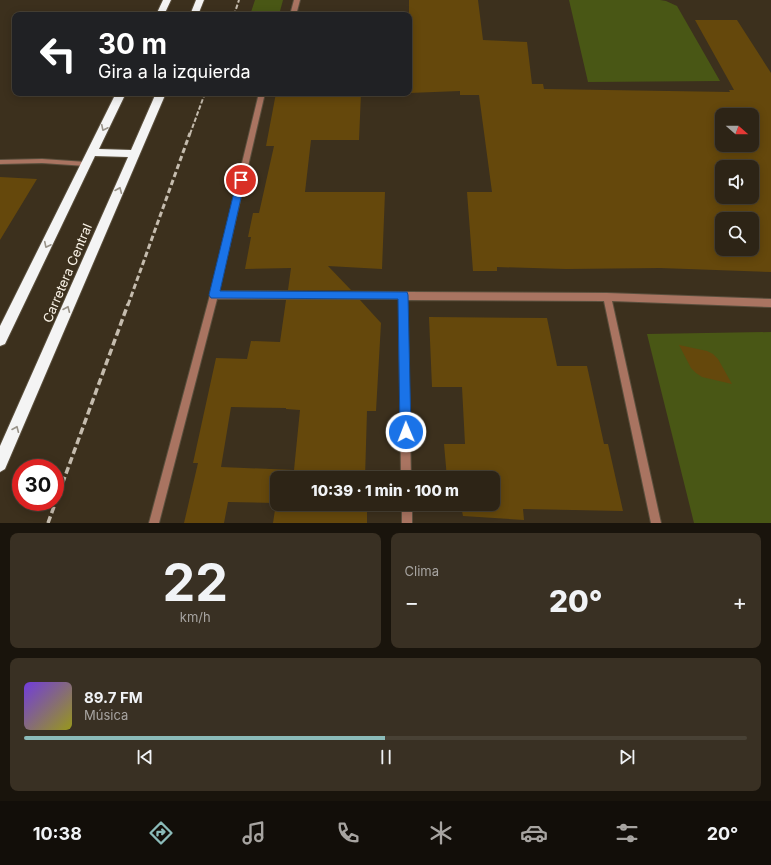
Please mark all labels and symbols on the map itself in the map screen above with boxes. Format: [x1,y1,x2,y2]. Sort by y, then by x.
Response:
north arrow [715,108,759,152]
one-way arrow [101,124,109,131]
pin [224,163,258,197]
one-way arrow [114,187,122,194]
street label: Carretera Central [39,221,95,325]
one-way arrow [44,240,51,248]
one-way arrow [62,306,70,314]
position arrow [385,411,427,453]
one-way arrow [11,425,19,432]
speed limit sign: 30 [12,459,64,511]

